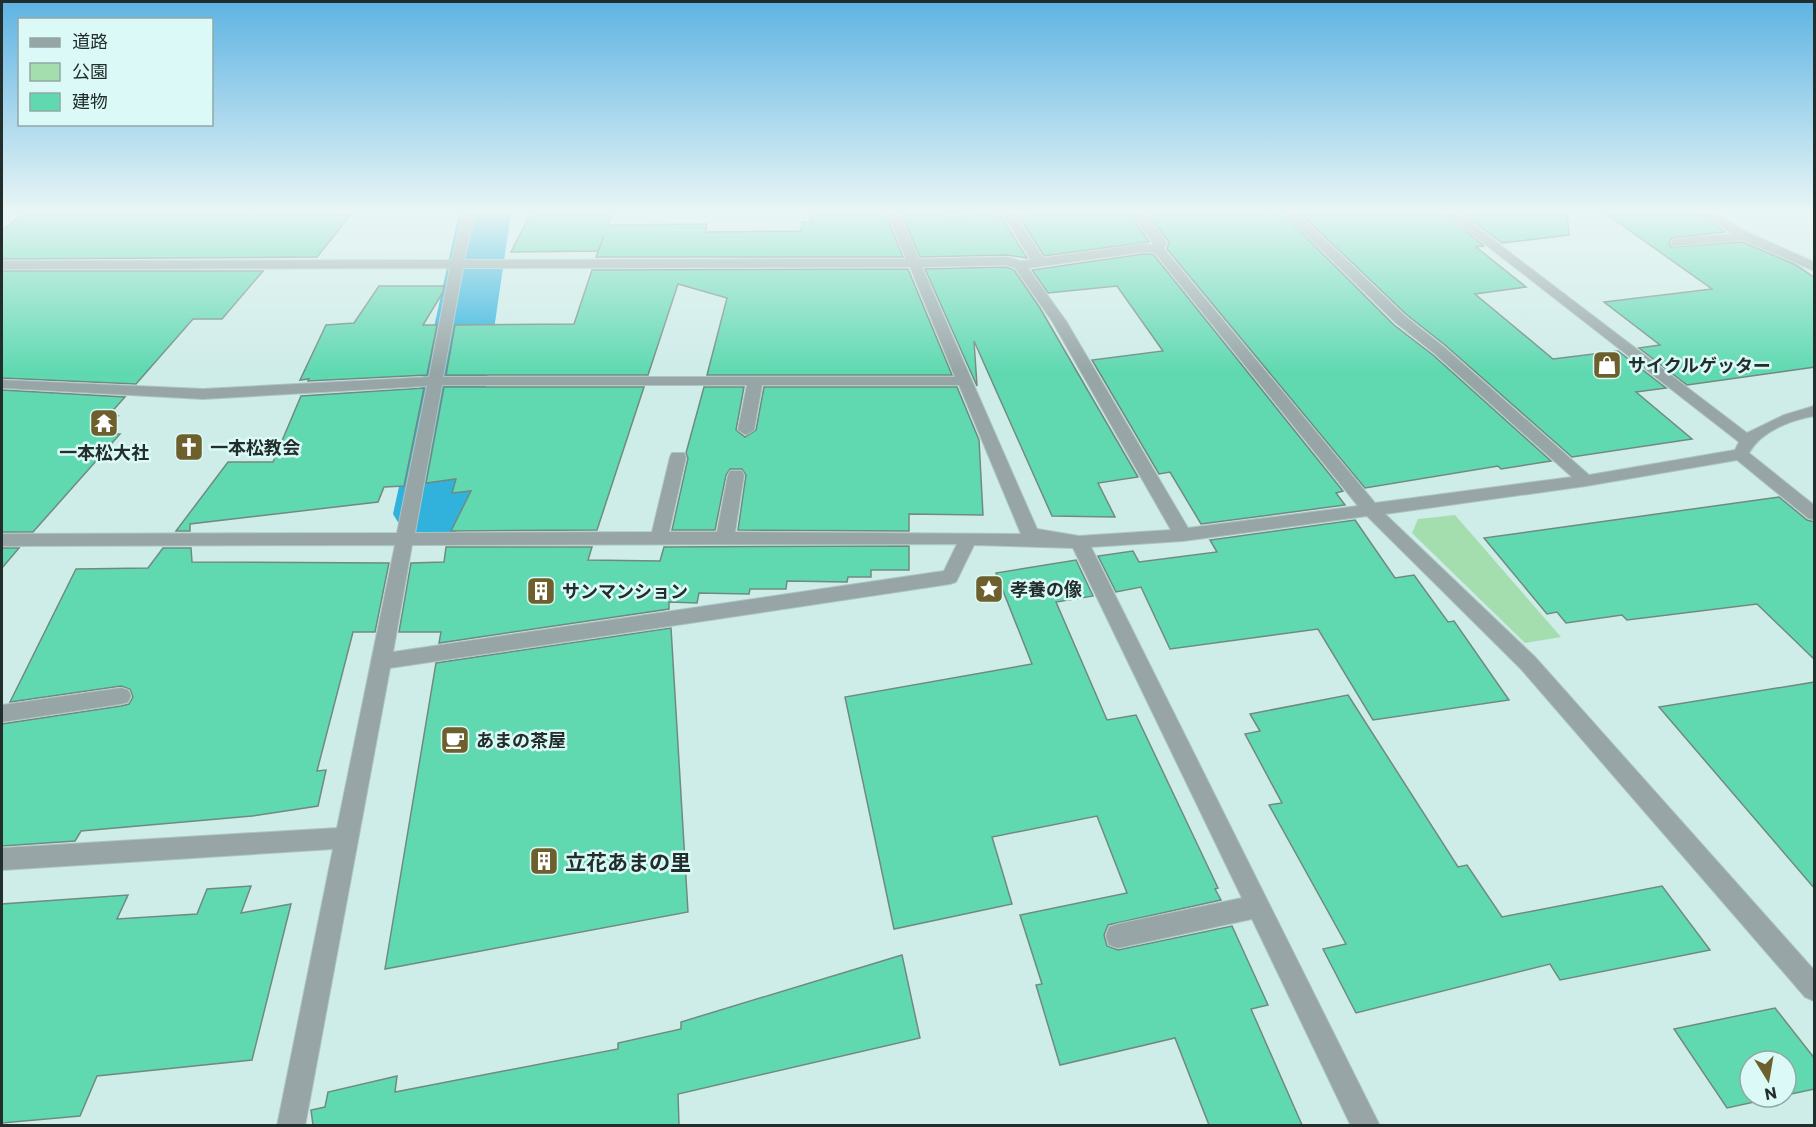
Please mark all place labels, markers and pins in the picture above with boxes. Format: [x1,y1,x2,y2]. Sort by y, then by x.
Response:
shop icon: サイクルゲッター [1591,349,1623,381]
place label: サイクルゲッター [1628,354,1771,376]
temple icon: 一本松大社 [88,407,120,439]
church icon: 一本松教会 [173,431,205,463]
place label: 一本松教会 [210,436,300,458]
place label: 一本松大社 [59,441,149,463]
place icon: 孝養の像 [973,573,1005,605]
building icon: サンマンション [525,575,557,607]
place label: 孝養の像 [1010,578,1082,600]
place label: サンマンション [562,580,688,602]
cafe icon: あまの茶屋 [439,724,471,756]
place label: あまの茶屋 [476,729,566,751]
building icon: 立花あまの里 [528,845,560,877]
place label: 立花あまの里 [565,849,691,874]

